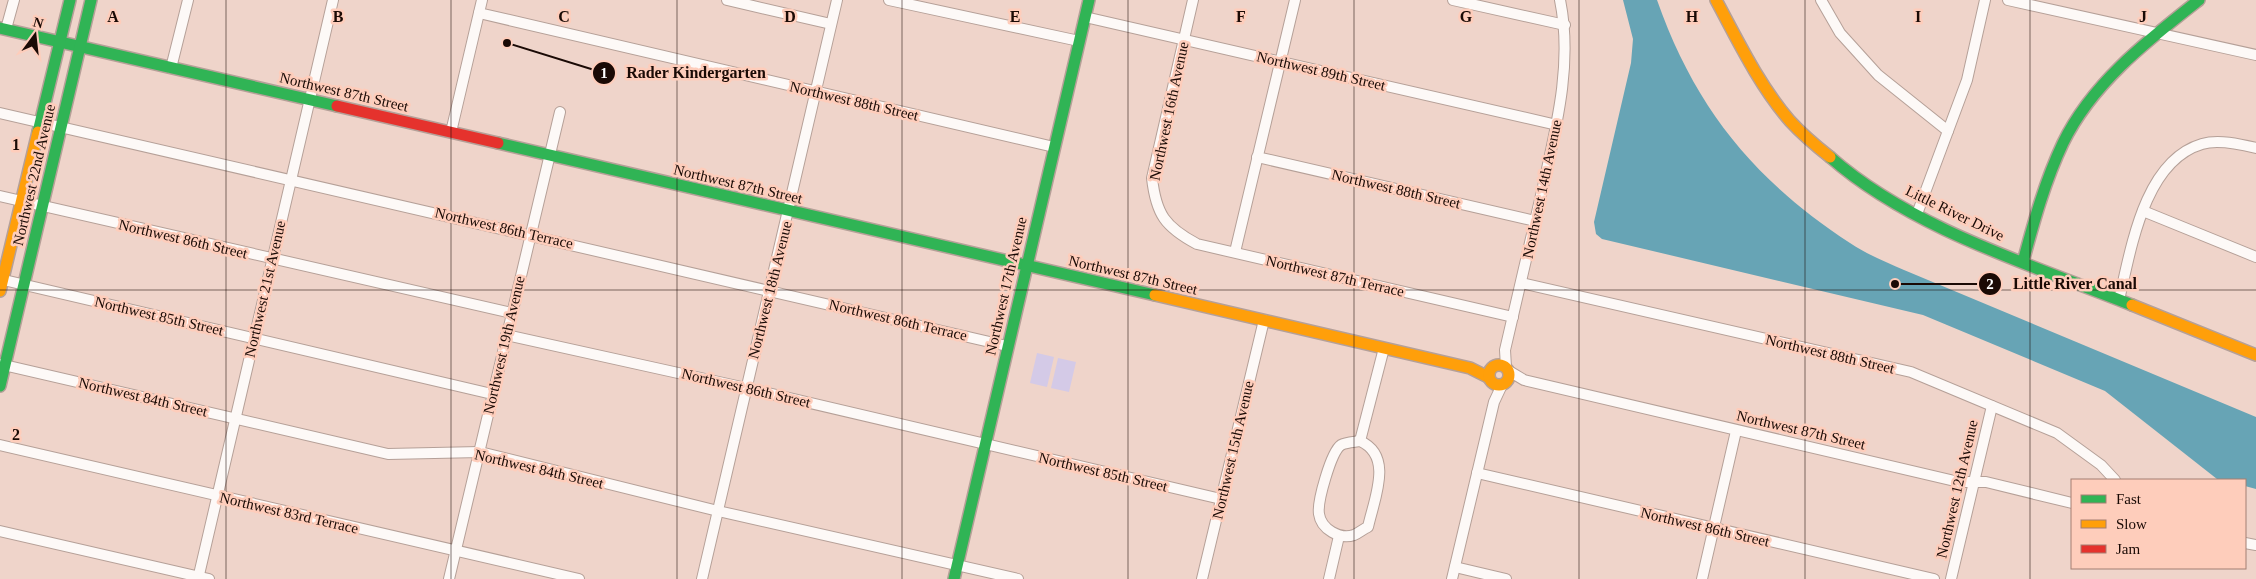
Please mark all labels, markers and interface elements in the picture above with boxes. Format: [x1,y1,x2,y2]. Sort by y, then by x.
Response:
text: A [107,8,119,25]
text: B [333,8,344,25]
text: C [558,8,570,25]
text: D [784,8,796,25]
text: E [1010,8,1020,25]
text: F [1236,8,1246,25]
text: G [1460,8,1473,25]
text: H [1686,8,1699,25]
text: I [1915,8,1921,25]
text: J [2139,8,2147,25]
north arrow [10,10,60,60]
text: N [31,14,45,31]
street label: Northwest 16th Avenue [1146,40,1192,182]
street label: Northwest 89th Street [1255,48,1388,94]
callout: Rader Kindergarten [591,57,776,88]
text: Rader Kindergarten [626,64,766,82]
text: 1 [600,65,608,81]
street label: Northwest 87th Street [278,69,411,115]
street label: Northwest 88th Street [788,78,921,124]
street label: Northwest 22nd Avenue [10,102,58,247]
street label: Northwest 14th Avenue [1519,118,1565,260]
text: 1 [12,136,20,153]
street label: Northwest 87th Street [672,161,805,207]
street label: Northwest 88th Street [1330,166,1463,212]
street label: Little River Drive [1903,182,2007,244]
street label: Northwest 86th Terrace [433,204,575,252]
street label: Northwest 17th Avenue [982,215,1030,357]
street label: Northwest 86th Street [117,216,250,262]
street label: Northwest 21st Avenue [241,219,289,359]
street label: Northwest 18th Avenue [745,219,795,361]
street label: Northwest 87th Street [1067,252,1200,298]
street label: Northwest 87th Terrace [1264,252,1406,300]
callout: Little River Canal [1978,268,2147,299]
street label: Northwest 19th Avenue [480,274,528,416]
text: Little River Canal [2013,275,2138,292]
text: 2 [1986,276,1994,292]
street label: Northwest 85th Street [93,293,226,339]
street label: Northwest 86th Terrace [827,296,969,344]
street label: Northwest 88th Street [1764,331,1897,377]
street label: Northwest 86th Street [680,365,813,411]
street label: Northwest 84th Street [77,374,210,420]
street label: Northwest 15th Avenue [1209,379,1257,521]
street label: Northwest 87th Street [1735,407,1868,453]
street label: Northwest 12th Avenue [1933,418,1981,560]
text: 2 [12,426,20,443]
street label: Northwest 84th Street [473,446,606,492]
street label: Northwest 85th Street [1037,449,1170,495]
legend [2071,479,2246,569]
street label: Northwest 83rd Terrace [218,489,360,537]
text: Fast [2116,491,2142,507]
street label: Northwest 86th Street [1639,504,1772,550]
text: Slow [2116,516,2147,532]
text: Jam [2116,541,2140,557]

